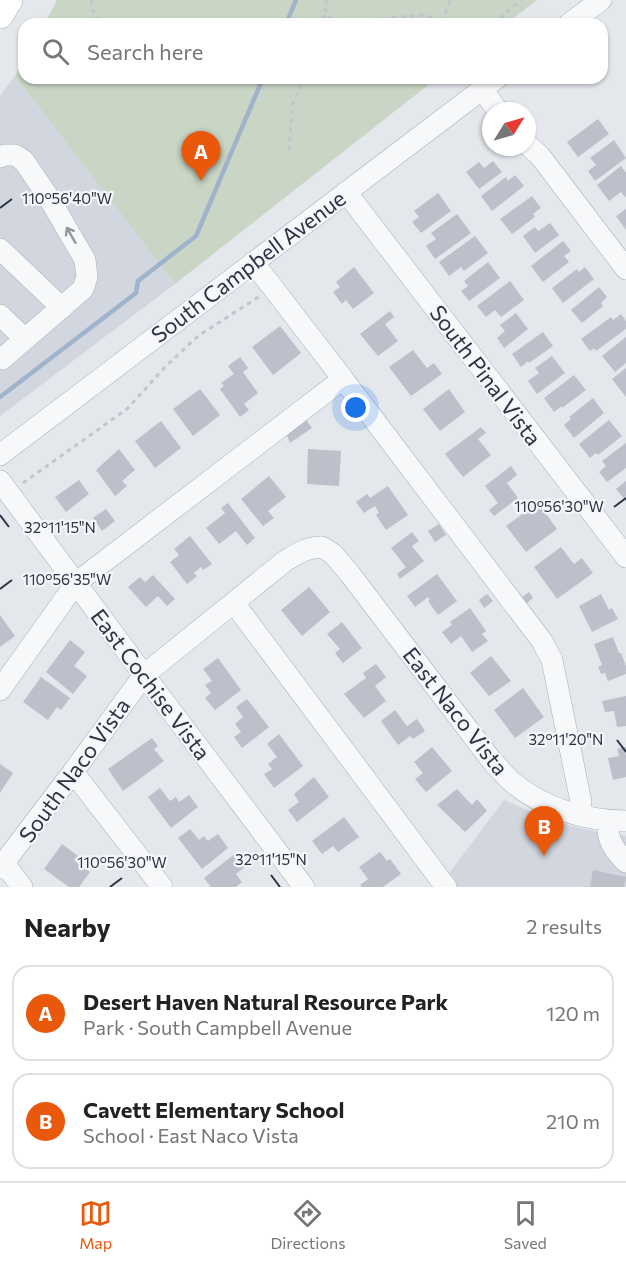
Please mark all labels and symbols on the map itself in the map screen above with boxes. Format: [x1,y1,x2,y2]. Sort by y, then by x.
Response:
north arrow [482,102,536,156]
pin: A [182,132,220,181]
street label: South Campbell Avenue [146,184,350,348]
text: 110°56'40"W [22,189,112,207]
one-way arrow [64,227,76,244]
street label: South Pinal Vista [424,299,548,451]
your location [341,393,370,422]
text: 110°56'30"W [514,497,604,515]
text: 32°11'15"N [24,518,96,536]
text: 110°56'35"W [23,570,111,588]
street label: East Cochise Vista [85,603,217,765]
street label: East Naco Vista [398,641,514,781]
street label: South Naco Vista [13,693,135,847]
text: 32°11'20"N [529,730,603,748]
pin: B [524,806,564,856]
text: 32°11'15"N [235,850,307,868]
text: 110°56'30"W [77,853,167,871]

